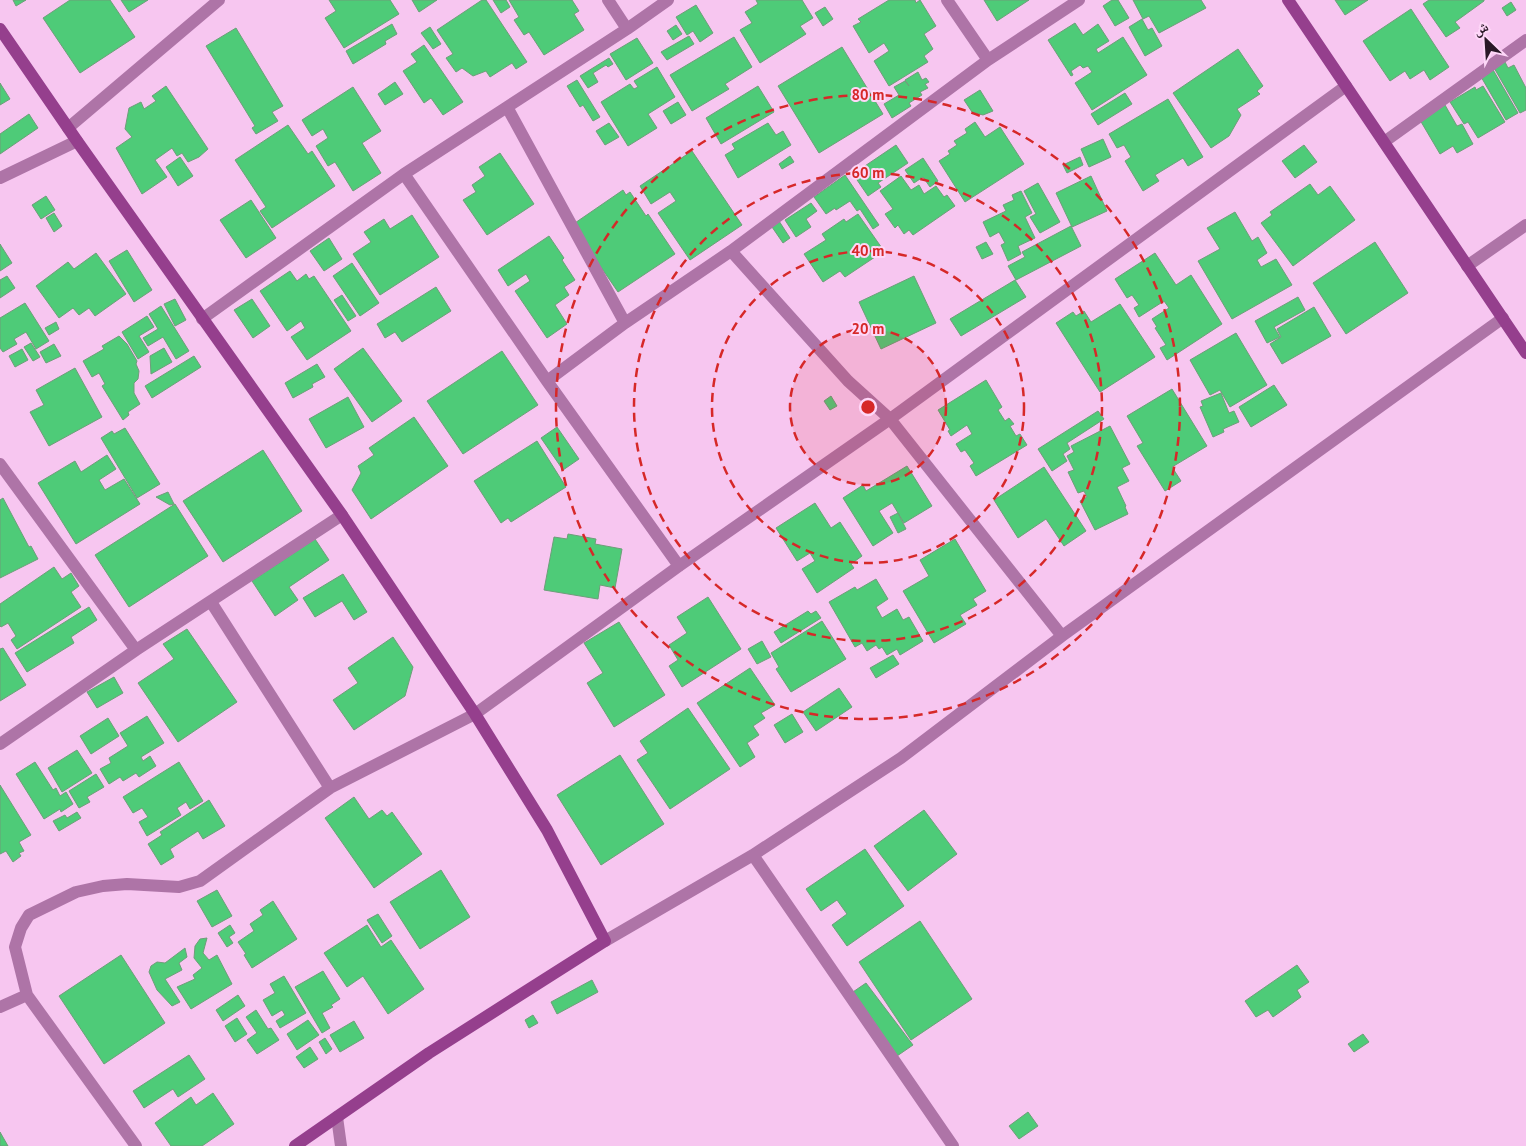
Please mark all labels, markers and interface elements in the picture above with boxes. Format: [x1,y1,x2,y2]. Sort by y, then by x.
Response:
north arrow [1461,15,1511,65]
text: ش [1470,17,1491,40]
text: 80 m [852,85,884,104]
text: 60 m [852,163,884,182]
text: 40 m [852,241,884,260]
text: 20 m [852,319,884,338]
centre of rings [859,398,877,416]

